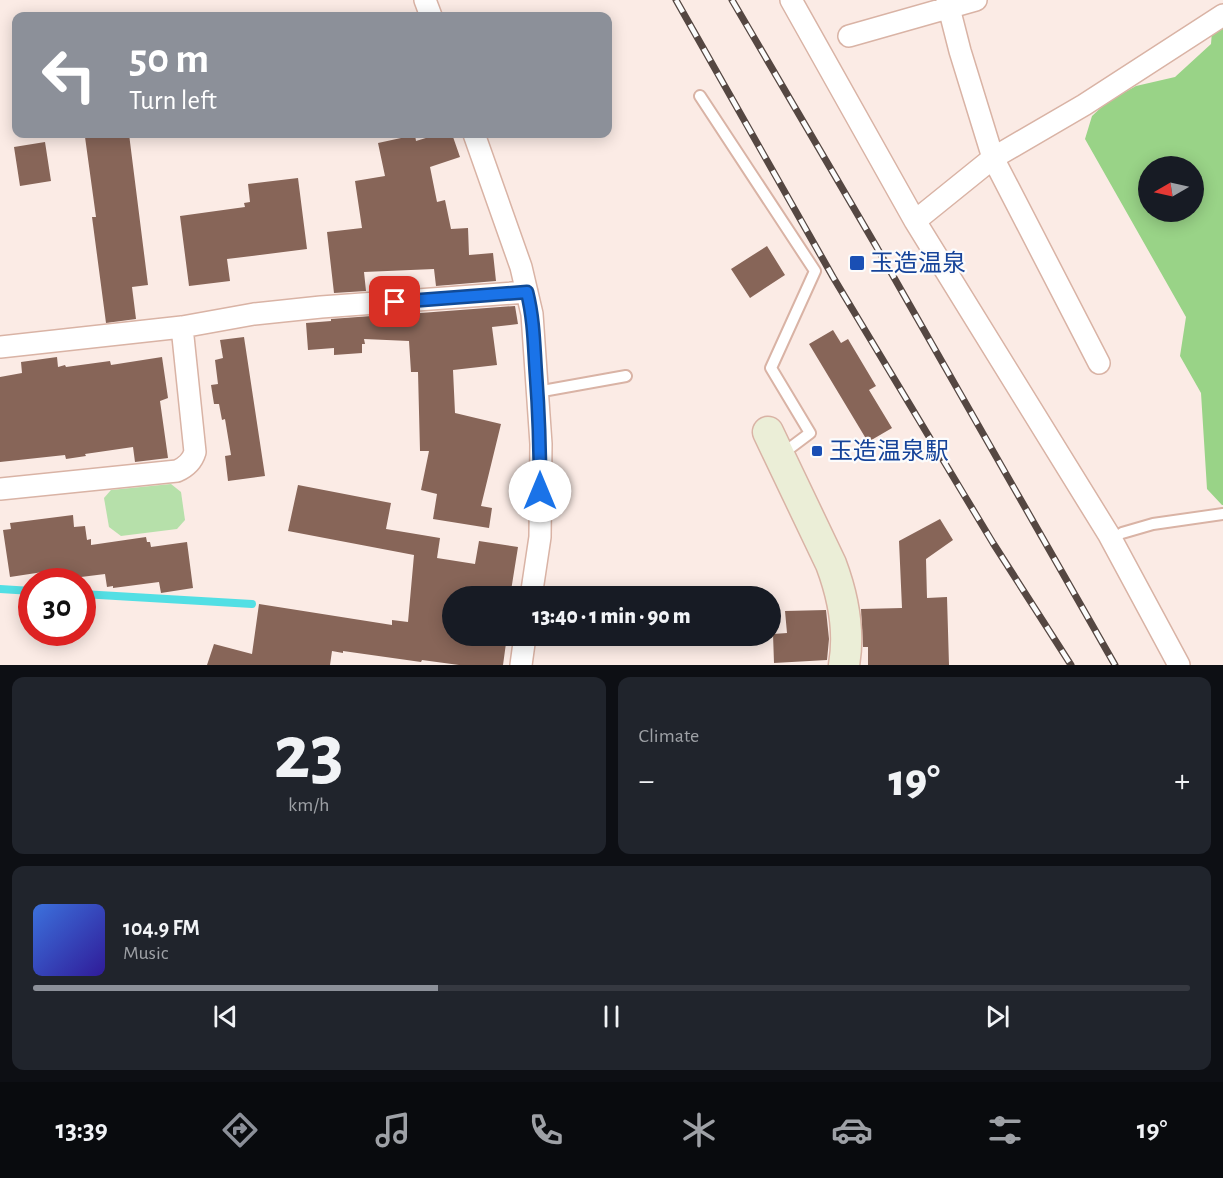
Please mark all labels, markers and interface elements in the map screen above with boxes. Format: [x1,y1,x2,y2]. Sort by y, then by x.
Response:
icon: left [30,36,108,114]
text: 50 m [129,38,209,80]
text: Turn left [129,87,217,114]
north arrow [1138,156,1204,222]
map controls [1138,156,1204,222]
place label: 玉造温泉 [870,250,966,276]
marker: 玉造温泉 [848,254,866,272]
pin [369,276,420,327]
icon: arrive [378,285,411,318]
place label: 玉造温泉駅 [829,438,949,464]
marker: 玉造温泉駅 [810,444,824,458]
position arrow [508,459,572,523]
speed limit sign: 30 [18,568,96,646]
text: 13:40 · 1 min · 90 m [532,605,691,627]
text: 23 [274,715,344,793]
text: Climate [639,726,699,746]
text: 19° [888,759,940,804]
text: − [639,765,654,798]
text: + [1174,765,1190,798]
text: km/h [288,795,329,815]
text: 104.9 FM [123,917,200,939]
text: Music [123,943,169,963]
icon: previous [209,1000,242,1033]
icon: pause [595,1000,628,1033]
icon: next [981,1000,1014,1033]
icon: directions [219,1109,261,1151]
icon: music [372,1109,414,1151]
icon: phone [525,1109,567,1151]
icon: climate [678,1109,720,1151]
icon: car [831,1109,873,1151]
icon: filters [984,1109,1026,1151]
text: 13:39 [56,1116,108,1143]
text: 19° [1137,1116,1167,1143]

